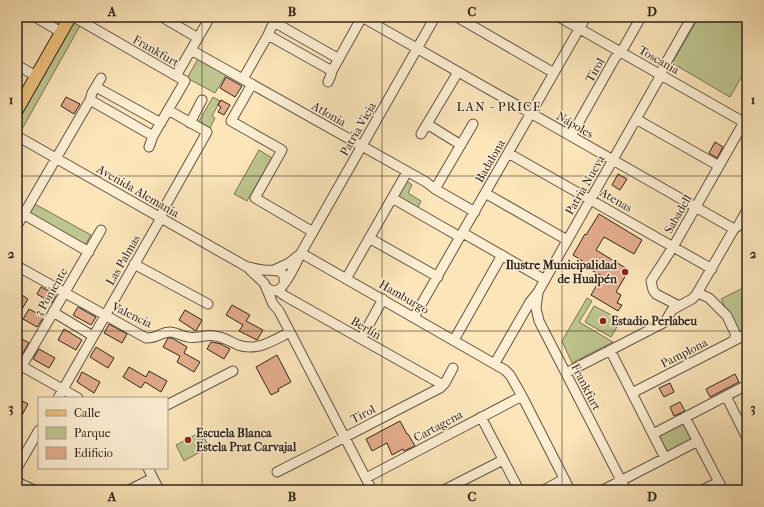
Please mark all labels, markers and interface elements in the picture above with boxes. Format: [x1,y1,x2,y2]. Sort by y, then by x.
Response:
text: A [107,4,117,19]
text: B [288,4,297,19]
text: C [468,4,477,19]
text: D [647,4,657,19]
street label: Frankfurt [131,32,182,70]
street label: Toscania [636,43,682,77]
street label: Tirol [583,55,608,85]
text: 1 [9,92,14,107]
text: 1 [751,92,756,107]
street label: Atlonia [308,98,349,130]
street label: Patria Vieja [337,99,379,158]
district label: LAN - PRICE [456,99,542,114]
street label: Nápoles [554,109,597,141]
street label: Badalona [472,137,508,185]
street label: Patria Nueva [562,152,608,217]
street label: Avenida Alemania [93,161,182,220]
street label: Atenas [597,185,635,215]
street label: Sabadell [661,191,695,236]
street label: Las Palmas [103,232,143,288]
text: 2 [8,246,15,261]
text: 2 [750,246,757,261]
place label: Ilustre Municipalidad de Hualpén [506,258,618,287]
street label: 3 Poniente [31,265,71,319]
marker: Ilustre Municipalidad de Hualpén [620,267,630,277]
street label: Hamburgo [376,277,432,317]
street label: Valencia [109,299,155,331]
street label: Berlín [348,314,384,342]
place label: Estadio Perlabeu [611,314,697,328]
marker: Estadio Perlabeu [598,316,608,326]
street label: Pamplona [658,335,710,371]
street label: Frankfurt [568,361,604,413]
legend [38,397,168,469]
text: 3 [8,400,14,416]
text: 3 [750,400,756,416]
street label: Tirol [348,402,378,426]
text: Calle [74,406,100,420]
street label: Cartagena [411,407,465,445]
text: Parque [74,426,111,440]
place label: Escuela Blanca Estela Prat Carvajal [196,426,297,454]
marker: Escuela Blanca Estela Prat Carvajal [183,435,193,445]
text: Edificio [74,446,113,460]
text: A [107,489,117,504]
text: B [288,489,297,504]
text: C [468,489,477,504]
text: D [647,489,657,504]

